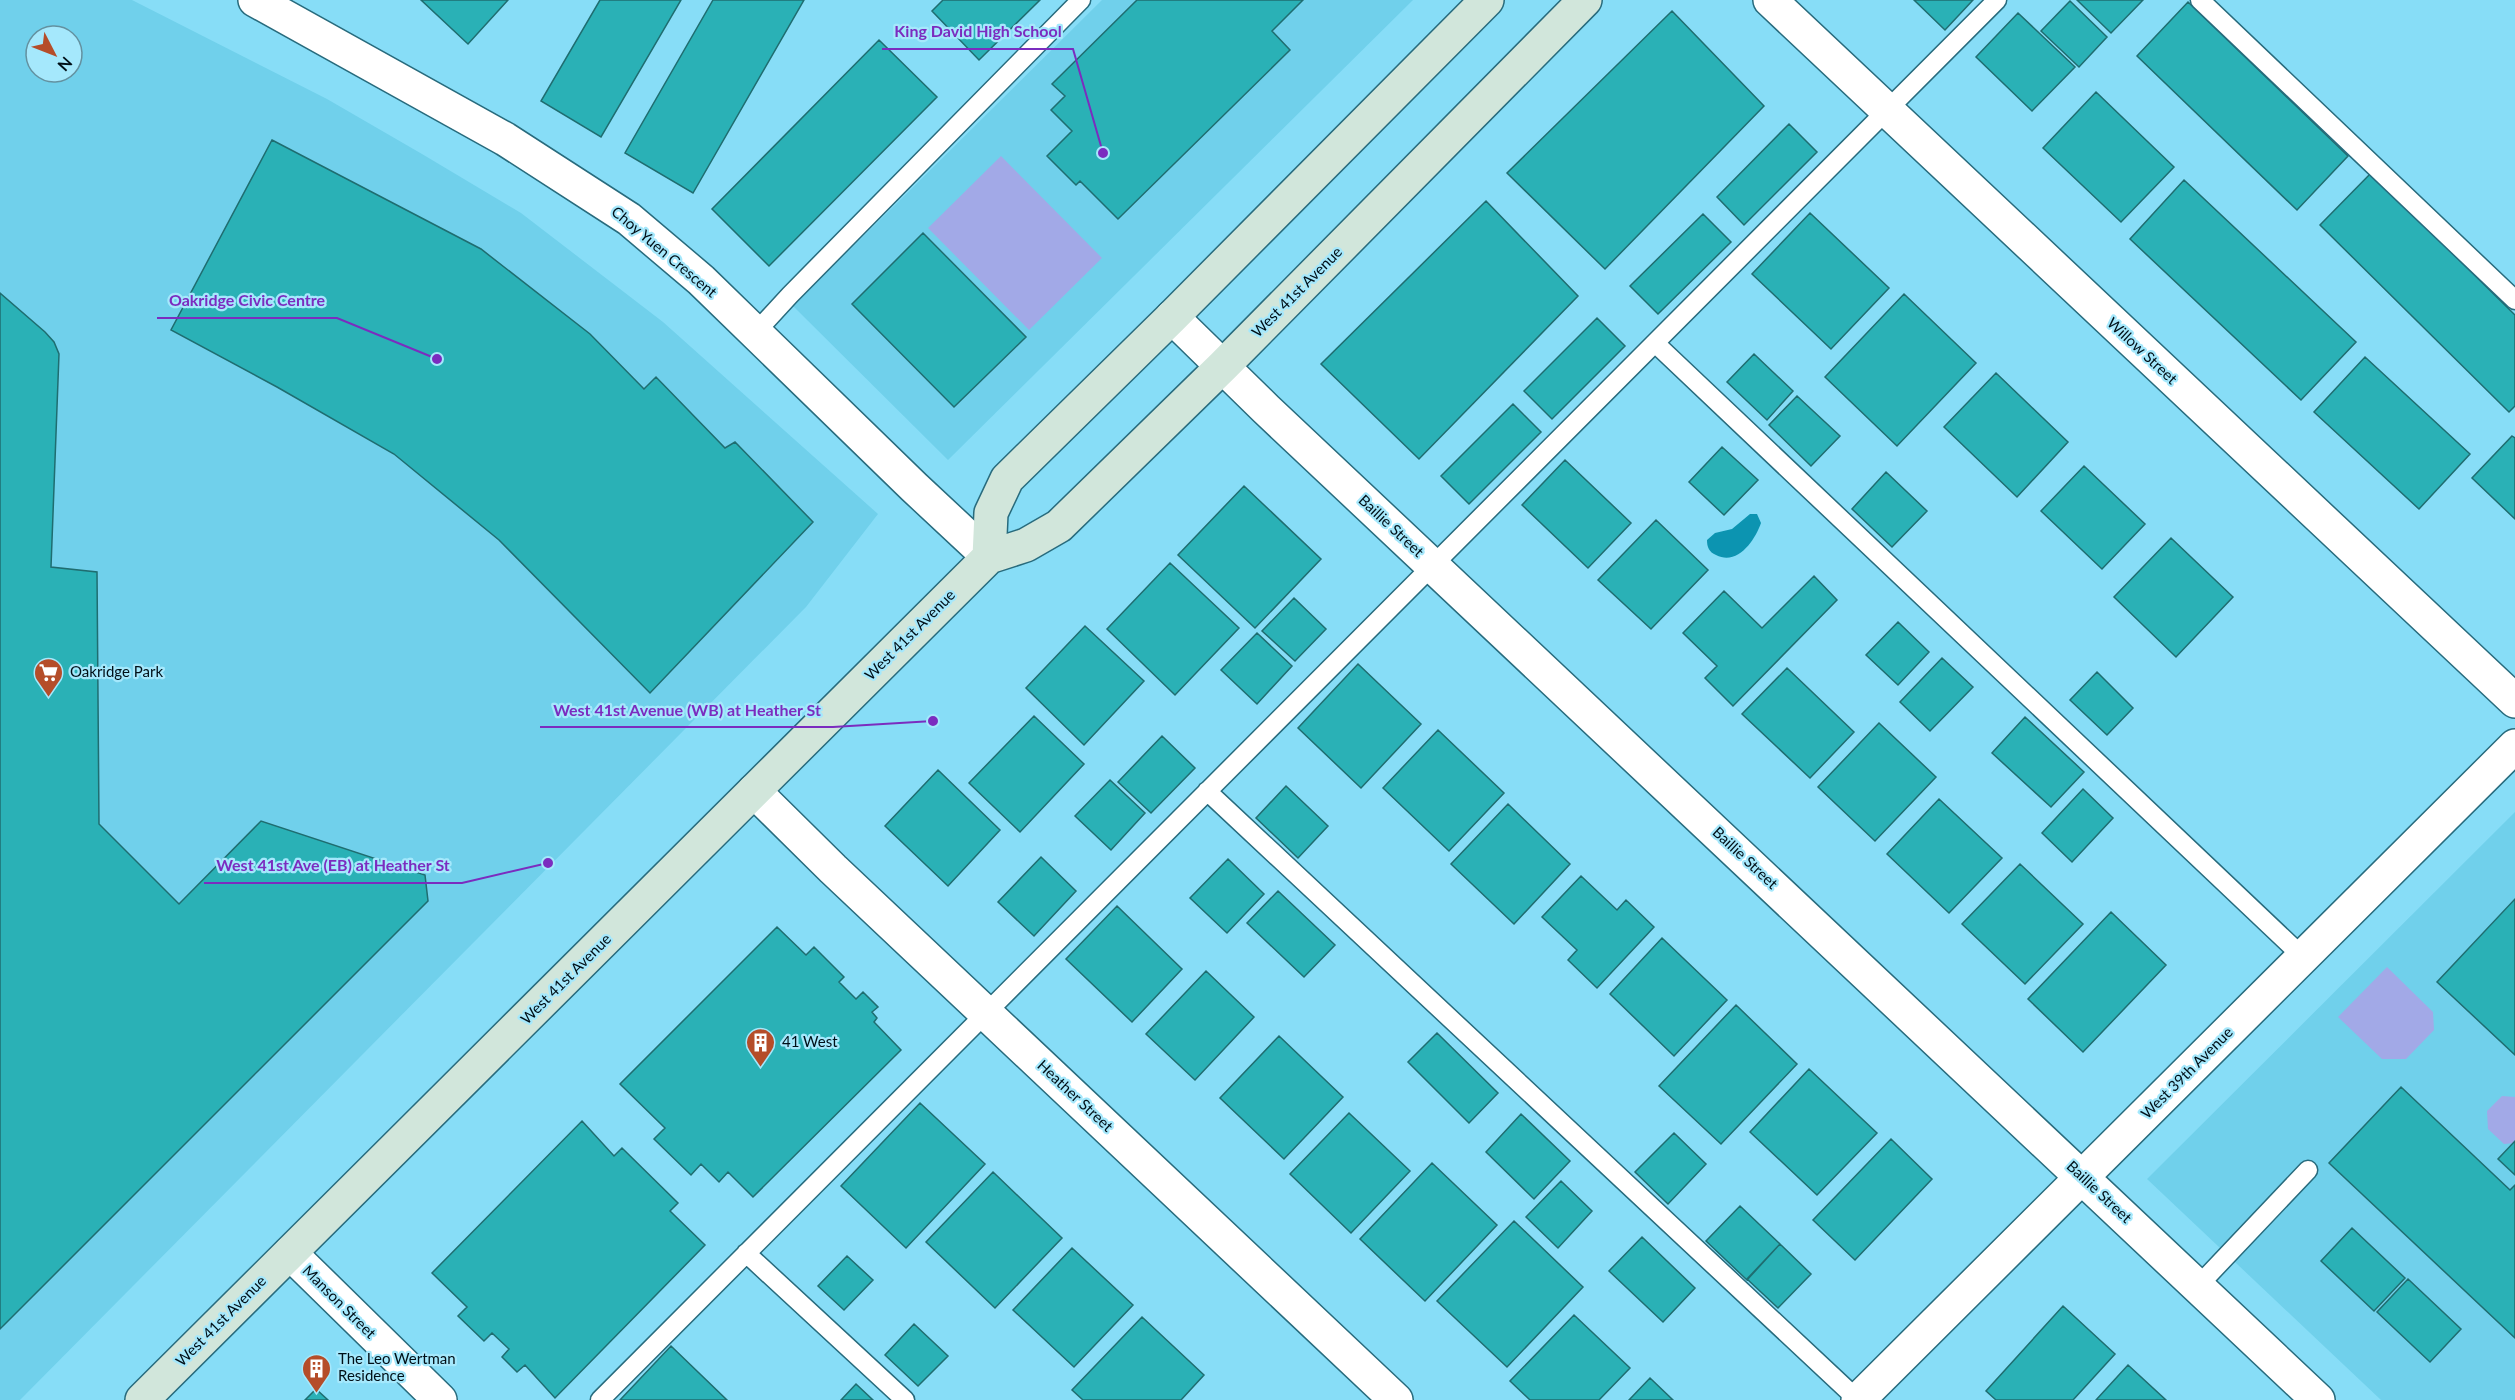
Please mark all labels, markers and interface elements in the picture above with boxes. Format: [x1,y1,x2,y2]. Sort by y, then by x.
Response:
callout: King David High School [882,15,1073,49]
text: King David High School [894,21,1062,40]
north arrow [24,24,84,84]
text: N [54,53,77,75]
street label: Choy Yuen Crescent [608,202,721,301]
street label: West 41st Avenue [1247,242,1345,340]
callout: Oakridge Civic Centre [157,284,337,318]
text: Oakridge Civic Centre [169,290,326,309]
street label: Willow Street [2104,313,2182,388]
street label: Baillie Street [1355,491,1428,560]
street label: West 41st Avenue [860,585,958,683]
supermarket icon: Oakridge Park [33,656,65,698]
place label: Oakridge Park [70,662,163,680]
callout: West 41st Avenue (WB) at Heather St [540,693,833,727]
text: West 41st Avenue (WB) at Heather St [553,700,821,719]
street label: Baillie Street [1709,823,1782,892]
callout: West 41st Ave (EB) at Heather St [204,849,462,883]
text: West 41st Ave (EB) at Heather St [216,855,450,874]
street label: West 41st Avenue [516,929,614,1027]
street label: West 39th Avenue [2137,1023,2236,1122]
building icon: 41 West [745,1026,777,1068]
place label: 41 West [782,1032,838,1050]
street label: Heather Street [1034,1056,1118,1135]
street label: Baillie Street [2063,1157,2136,1226]
street label: Manson Street [299,1261,381,1342]
street label: West 41st Avenue [171,1271,269,1369]
place label: The Leo Wertman Residence [338,1349,456,1384]
building icon: The Leo Wertman Residence [301,1352,333,1394]

